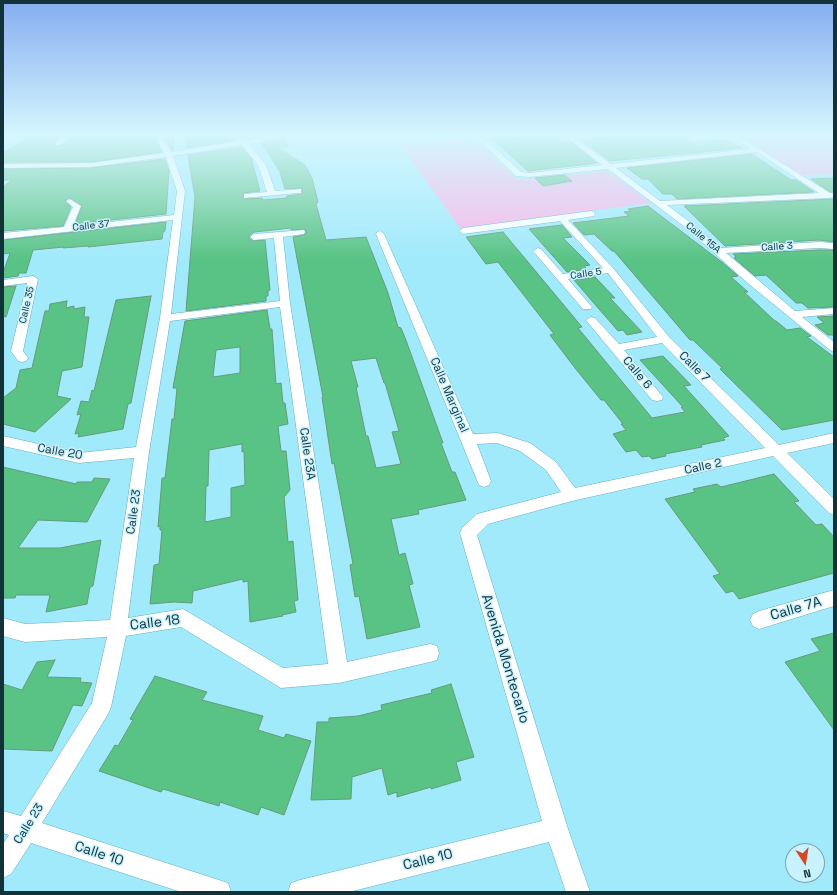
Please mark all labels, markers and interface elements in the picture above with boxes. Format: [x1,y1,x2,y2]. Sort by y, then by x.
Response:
street label: Calle 37 [72,218,110,234]
street label: Calle 15A [683,220,723,256]
street label: Calle 3 [761,240,793,254]
street label: Calle 5 [570,266,602,282]
street label: Calle 35 [17,285,37,325]
street label: Calle 7 [676,349,712,385]
street label: Calle 6 [619,354,655,392]
street label: Calle Marginal [427,355,471,435]
street label: Calle 23A [296,427,318,481]
street label: Calle 20 [36,441,84,463]
street label: Calle 2 [683,456,723,478]
street label: Calle 23 [124,489,144,535]
street label: Avenida Montecarlo [477,592,533,726]
street label: Calle 7A [768,594,824,624]
street label: Calle 18 [129,612,181,634]
street label: Calle 23 [11,801,47,847]
street label: Calle 10 [72,838,126,870]
north arrow [785,843,825,883]
street label: Calle 10 [401,846,455,874]
text: N [802,866,812,881]

